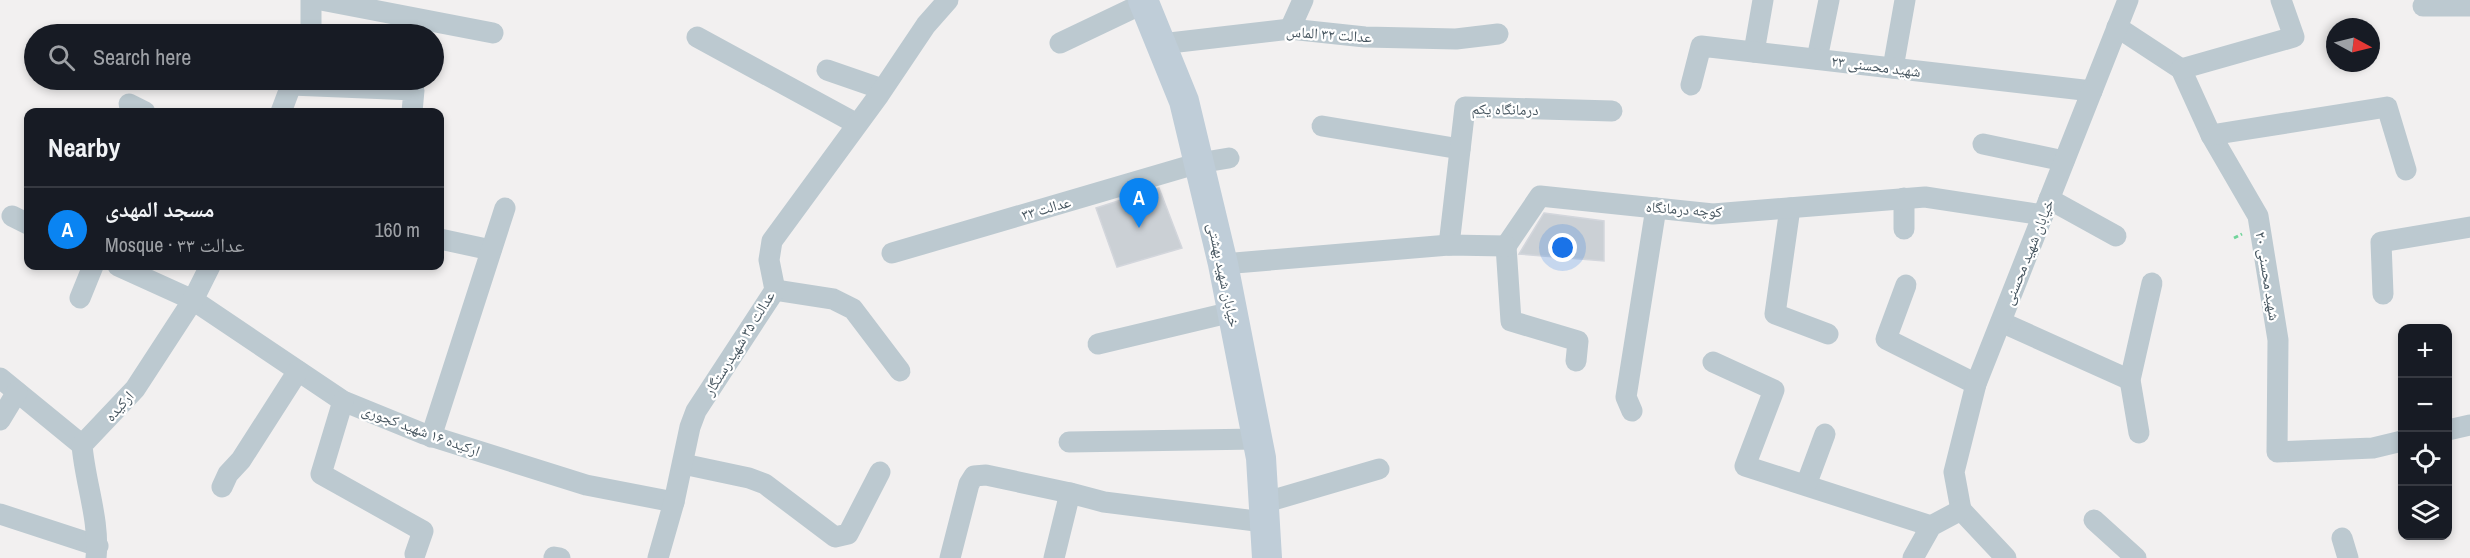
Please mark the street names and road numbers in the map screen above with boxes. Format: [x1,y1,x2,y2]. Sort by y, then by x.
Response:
street label: عدالت ۳۲ الماس [1285,21,1373,48]
street label: شهید محسنی ۲۳ [1830,50,1922,82]
street label: درمانگاه یکم [1471,98,1539,120]
street label: عدالت ۳۳ [1019,191,1074,225]
street label: کوچه درمانگاه [1645,196,1723,222]
street label: خیابان شهید محسنی [1997,196,2059,308]
street label: خیابان شهید بهشتی [1203,221,1245,329]
street label: شهید محسنی ۲۰ [2251,230,2285,322]
street label: عدالت ۳۵ شهیدرستگار [698,286,780,400]
street label: ارکیده [100,386,138,426]
street label: ارکیده ۱۶ شهید کجوری [359,399,483,461]

